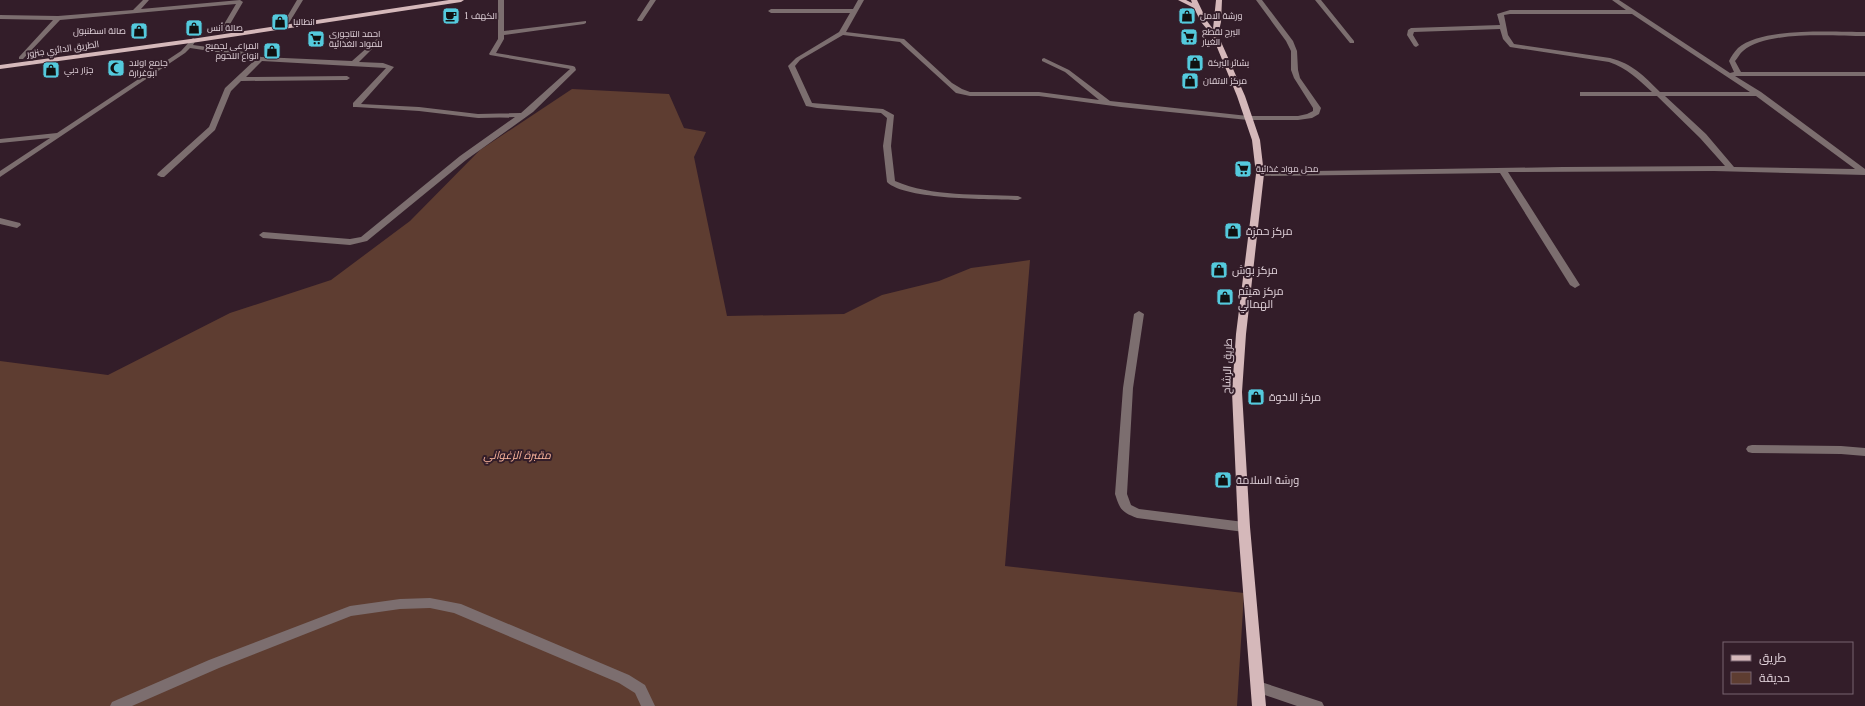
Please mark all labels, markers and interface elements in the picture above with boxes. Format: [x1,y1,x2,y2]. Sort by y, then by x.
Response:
cafe icon: الكهف 1 [441,6,461,26]
shop icon: ورشة الامل [1177,6,1197,26]
place label: الكهف 1 [464,10,497,22]
place label: ورشة الامل [1200,10,1242,22]
shop icon: انطاليا [270,12,290,32]
place label: انطاليا [293,16,315,28]
shop icon: صالة أنس [184,18,204,38]
shop icon: صالة اسطنبول [129,21,149,41]
place label: صالة أنس [207,22,243,34]
place label: صالة اسطنبول [73,25,126,37]
place label: البرج لقطع الغيار [1201,26,1240,48]
supermarket icon: البرج لقطع الغيار [1179,27,1199,47]
place label: احمد التاجوري للمواد الغذائية [329,28,383,50]
supermarket icon: احمد التاجوري للمواد الغذائية [306,29,326,49]
street label: الطريق الدائري جنزور [25,38,100,61]
place label: المراعي لجميع انواع اللحوم [205,40,259,62]
shop icon: المراعي لجميع انواع اللحوم [262,41,282,61]
shop icon: بشائر البركة [1185,53,1205,73]
place label: جامع اولاد ابوغرارة [129,57,168,79]
place label: بشائر البركة [1208,57,1249,69]
mosque icon: جامع اولاد ابوغرارة [106,58,126,78]
shop icon: جزار دبي [41,60,61,80]
place label: جزار دبي [64,64,93,77]
shop icon: مركز الاتقان [1180,71,1200,91]
place label: مركز الاتقان [1203,75,1247,87]
supermarket icon: محل مواد غذائية [1233,159,1253,179]
place label: محل مواد غذائية [1256,163,1319,175]
shop icon: مركز حمزة [1223,221,1243,241]
place label: مركز حمزة [1246,224,1292,238]
shop icon: مركز بوش [1209,260,1229,280]
place label: مركز بوش [1232,263,1278,277]
place label: مركز هيثم الهمالي [1238,284,1284,313]
shop icon: مركز هيثم الهمالي [1215,287,1235,307]
street label: طريق الرشاح [1219,338,1236,394]
shop icon: مركز الاخوة [1246,387,1266,407]
place label: مركز الاخوة [1269,390,1321,404]
park label: مقبرة الزغواني [483,448,552,464]
shop icon: ورشة السلامة [1213,470,1233,490]
place label: ورشة السلامة [1236,473,1299,487]
legend [1723,642,1853,694]
text: طريق [1759,650,1787,665]
text: حديقة [1759,670,1790,685]

